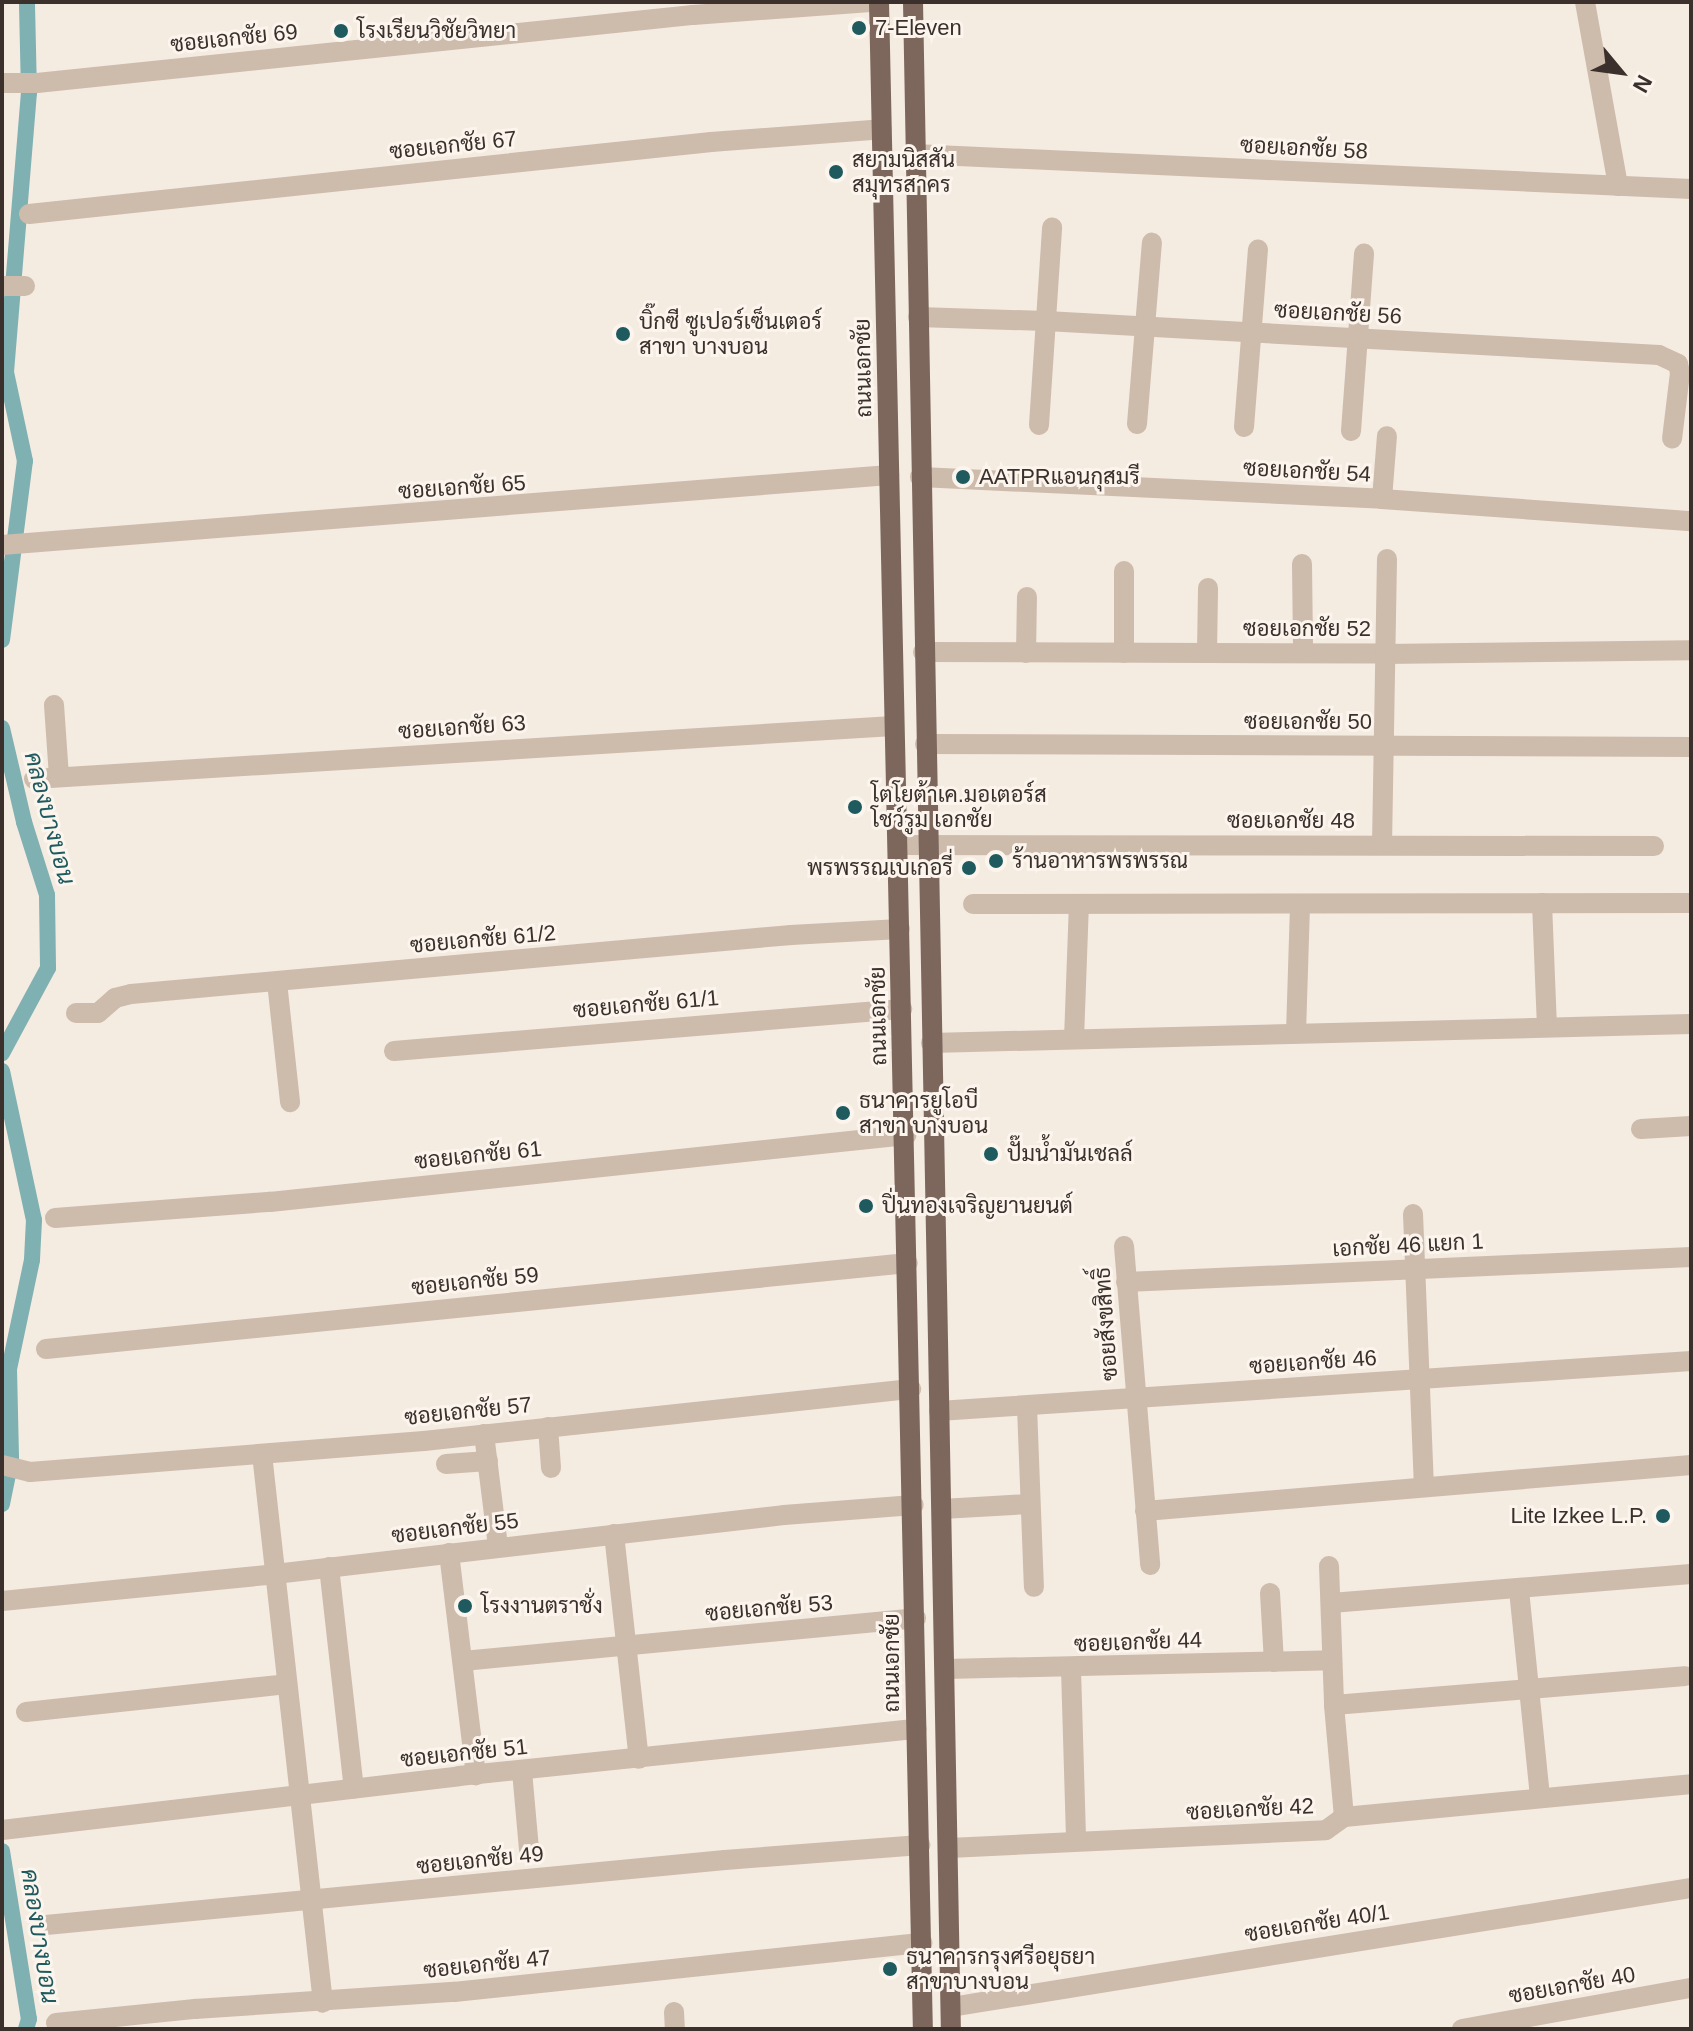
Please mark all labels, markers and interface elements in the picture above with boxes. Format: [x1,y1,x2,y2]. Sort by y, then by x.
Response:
place label: 7-Eleven [875,15,962,41]
street label: ซอยเอกชัย 69 [169,18,299,58]
place label: โรงเรียนวิชัยวิทยา [357,18,516,44]
marker: 7-Eleven [850,19,868,37]
marker: โรงเรียนวิชัยวิทยา [332,22,350,40]
north arrow [1581,32,1661,112]
text: N [1628,71,1657,97]
street label: ซอยเอกชัย 67 [388,125,518,165]
street label: ซอยเอกชัย 58 [1239,131,1369,165]
place label: สยามนิสสัน สมุทรสาคร [852,146,955,198]
marker: สยามนิสสัน สมุทรสาคร [827,163,845,181]
street label: ซอยเอกชัย 56 [1273,296,1403,330]
place label: บิ๊กซี ซูเปอร์เซ็นเตอร์ สาขา บางบอน [639,308,822,360]
street label: ถนนเอกชัย [849,318,877,418]
marker: บิ๊กซี ซูเปอร์เซ็นเตอร์ สาขา บางบอน [614,325,632,343]
street label: ซอยเอกชัย 54 [1242,454,1372,488]
place label: AATPRแอนกุสมรี [979,464,1140,490]
marker: AATPRแอนกุสมรี [954,468,972,486]
street label: ซอยเอกชัย 65 [397,469,527,505]
street label: ซอยเอกชัย 52 [1243,616,1371,642]
street label: ซอยเอกชัย 63 [397,709,527,745]
street label: ซอยเอกชัย 50 [1244,709,1372,735]
water label: คลองบางบอน [18,748,82,888]
place label: โตโยต้าเค.มอเตอร์ส โชว์รูม เอกชัย [871,781,1047,832]
marker: โตโยต้าเค.มอเตอร์ส โชว์รูม เอกชัย [846,798,864,816]
street label: ซอยเอกชัย 48 [1227,808,1355,834]
place label: ร้านอาหารพรพรรณ [1012,848,1188,874]
marker: ร้านอาหารพรพรรณ [987,852,1005,870]
place label: พรพรรณเบเกอรี่ [807,855,953,881]
marker: พรพรรณเบเกอรี่ [960,859,978,877]
street label: ซอยเอกชัย 61/2 [409,919,557,959]
street label: ถนนเอกชัย [864,966,892,1066]
street label: ซอยเอกชัย 61/1 [572,984,720,1024]
place label: ธนาคารยูโอบี สาขา บางบอน [859,1087,988,1138]
marker: ธนาคารยูโอบี สาขา บางบอน [834,1104,852,1122]
street label: ซอยเอกชัย 61 [413,1135,543,1175]
place label: ปั๊มน้ำมันเชลล์ [1007,1141,1133,1167]
marker: ปั๊มน้ำมันเชลล์ [982,1145,1000,1163]
place label: ปิ่นทองเจริญยานยนต์ [882,1193,1073,1219]
marker: ปิ่นทองเจริญยานยนต์ [857,1197,875,1215]
street label: เอกชัย 46 แยก 1 [1332,1228,1484,1262]
street label: ซอยเอกชัย 59 [410,1261,540,1301]
street label: ซอยสังขสิทธิ์ [1089,1266,1123,1382]
street label: ซอยเอกชัย 46 [1248,1344,1378,1380]
street label: ซอยเอกชัย 57 [403,1391,533,1431]
place label: Lite Izkee L.P. [1510,1503,1647,1529]
street label: ซอยเอกชัย 55 [390,1507,520,1549]
marker: Lite Izkee L.P. [1654,1507,1672,1525]
street label: ซอยเอกชัย 53 [704,1589,834,1627]
place label: โรงงานตราชั่ง [481,1593,603,1619]
marker: โรงงานตราชั่ง [456,1597,474,1615]
street label: ถนนเอกชัย [879,1613,905,1713]
street label: ซอยเอกชัย 44 [1074,1627,1202,1657]
street label: ซอยเอกชัย 51 [399,1733,529,1773]
street label: ซอยเอกชัย 42 [1185,1792,1315,1826]
street label: ซอยเอกชัย 49 [415,1840,545,1880]
water label: คลองบางบอน [15,1866,65,2006]
street label: ซอยเอกชัย 40/1 [1243,1899,1391,1947]
place label: ธนาคารกรุงศรีอยุธยา สาขาบางบอน [906,1943,1095,1994]
street label: ซอยเอกชัย 47 [422,1944,552,1984]
marker: ธนาคารกรุงศรีอยุธยา สาขาบางบอน [881,1960,899,1978]
street label: ซอยเอกชัย 40 [1507,1961,1637,2009]

